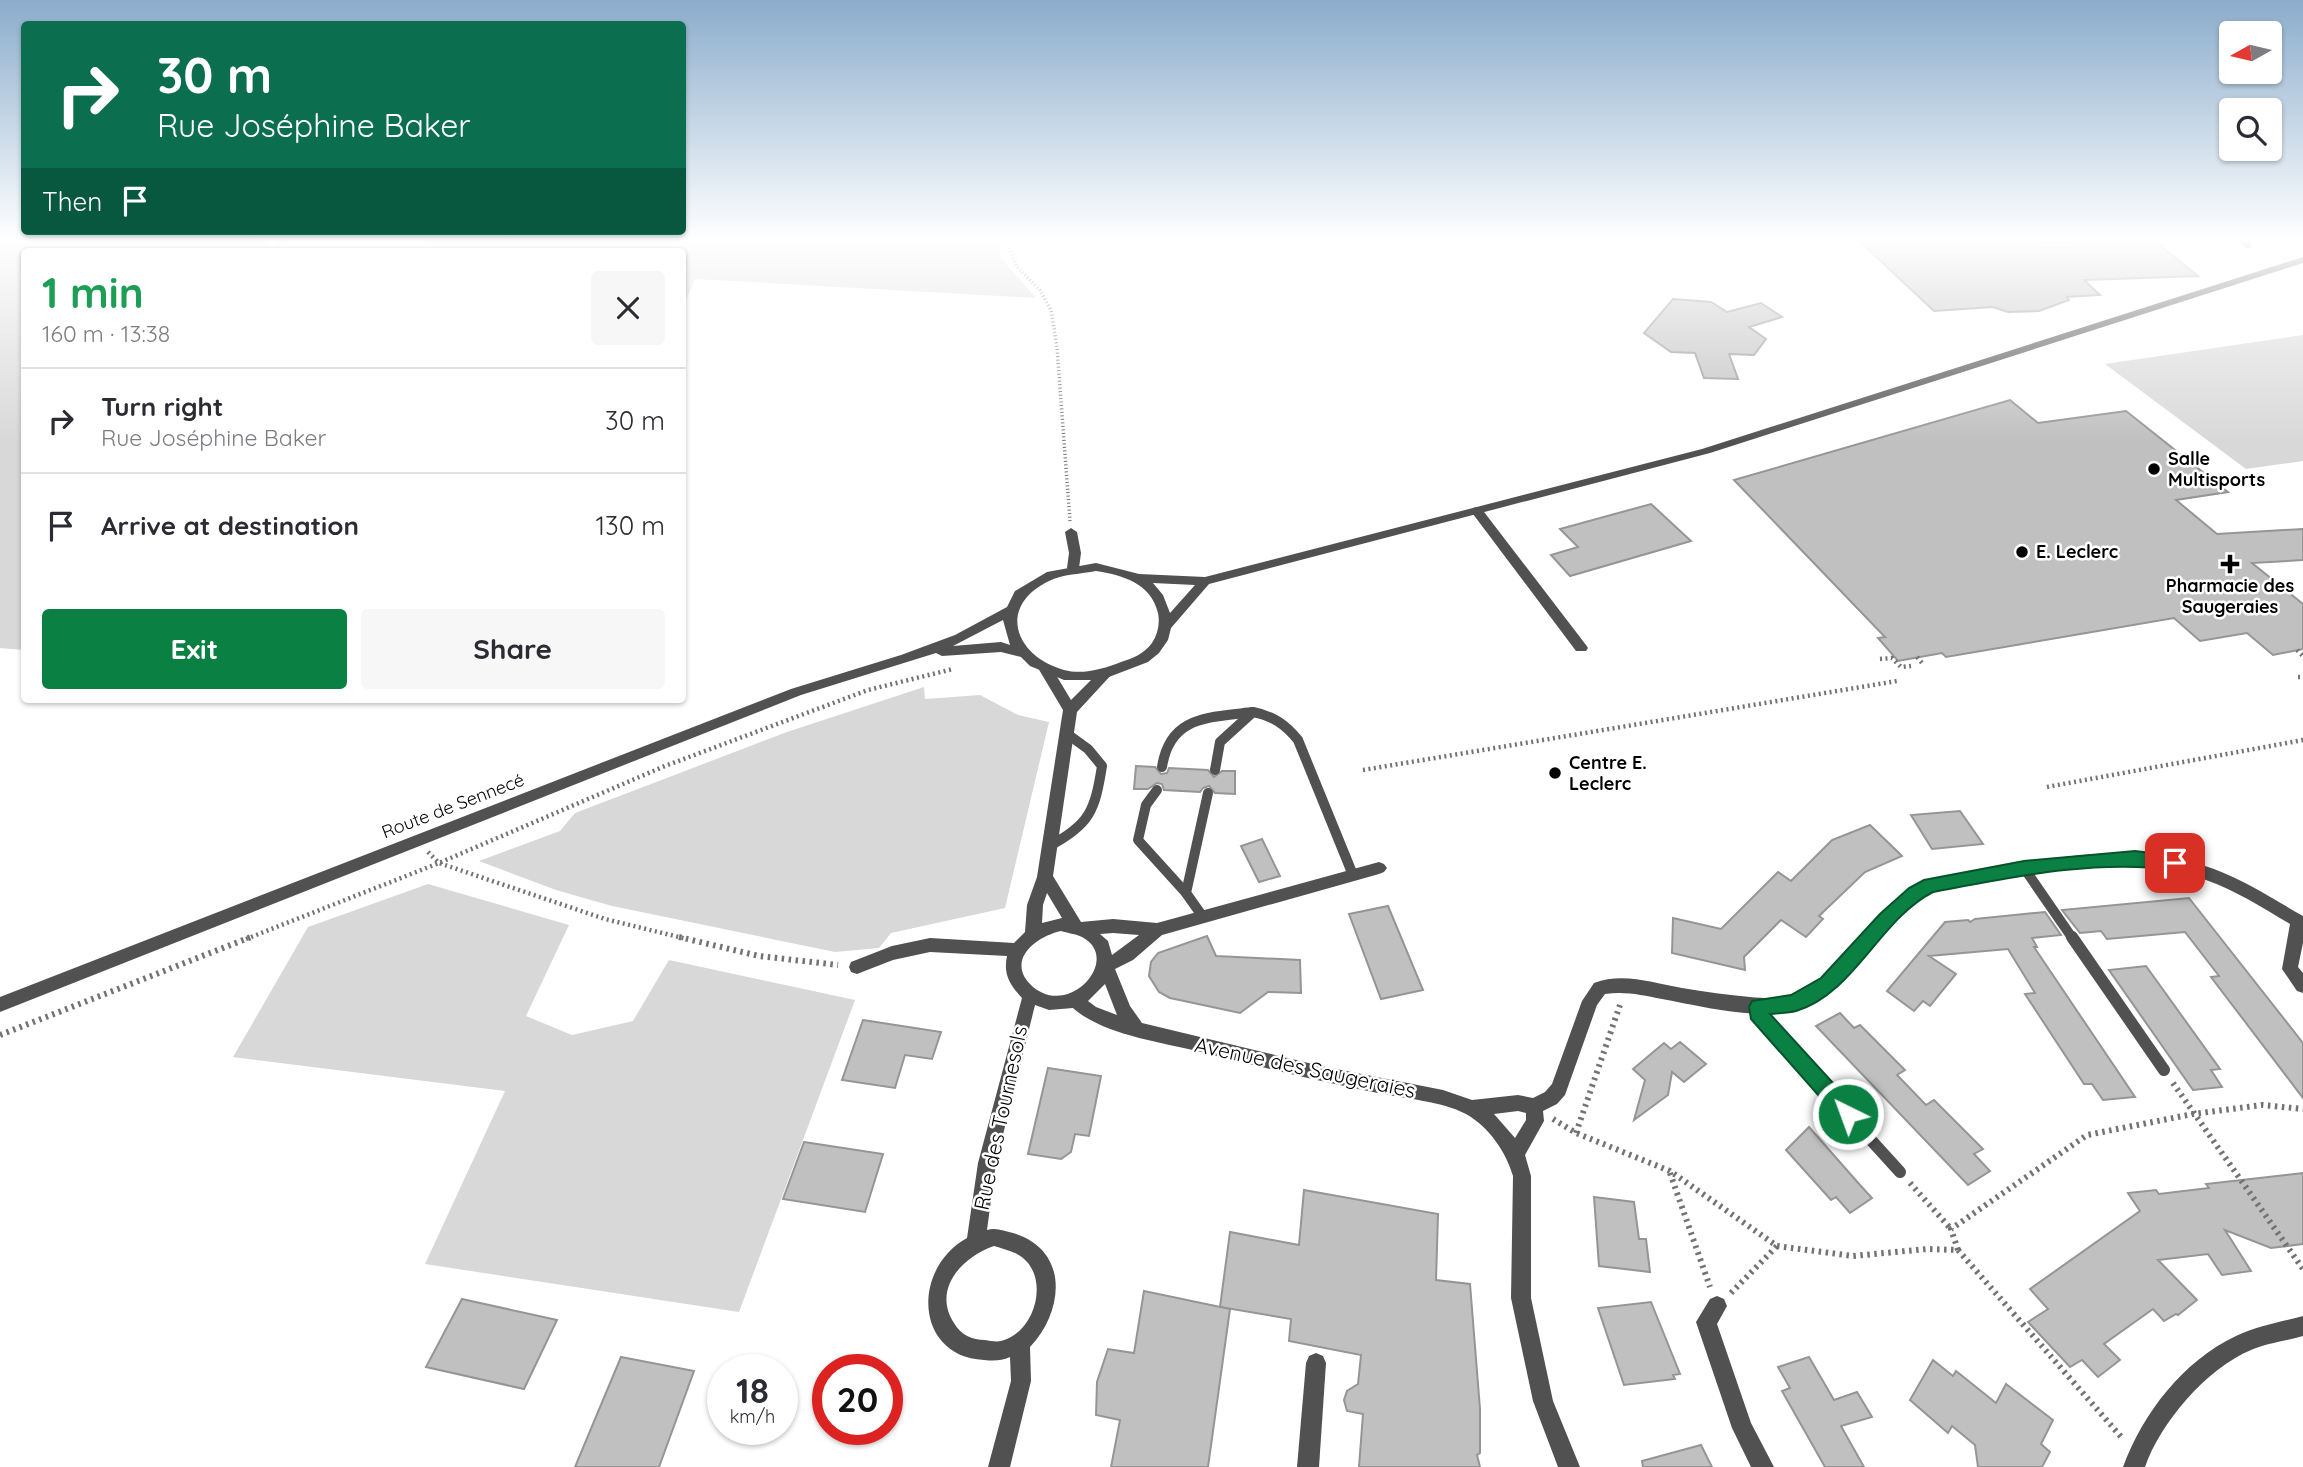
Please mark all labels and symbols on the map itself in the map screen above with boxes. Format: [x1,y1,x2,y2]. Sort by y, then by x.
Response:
north arrow [2219,21,2282,84]
place label: Salle Multisports [2168,447,2265,491]
marker: Salle Multisports [2146,461,2162,477]
place label: E. Leclerc [2036,540,2118,563]
marker: E. Leclerc [2014,544,2030,560]
marker: Pharmacie des Saugeraies [2222,556,2238,572]
place label: Pharmacie des Saugeraies [2166,574,2294,618]
place label: Centre E. Leclerc [1569,751,1647,795]
marker: Centre E. Leclerc [1547,765,1563,781]
street label: Route de Sennecé [378,768,527,843]
pin [2145,833,2205,893]
street label: Rue des Tournesols [968,1023,1032,1212]
street label: Avenue des Saugeraies [1192,1031,1418,1103]
position arrow [1811,1077,1885,1151]
speed limit sign: 20 [812,1354,903,1445]

